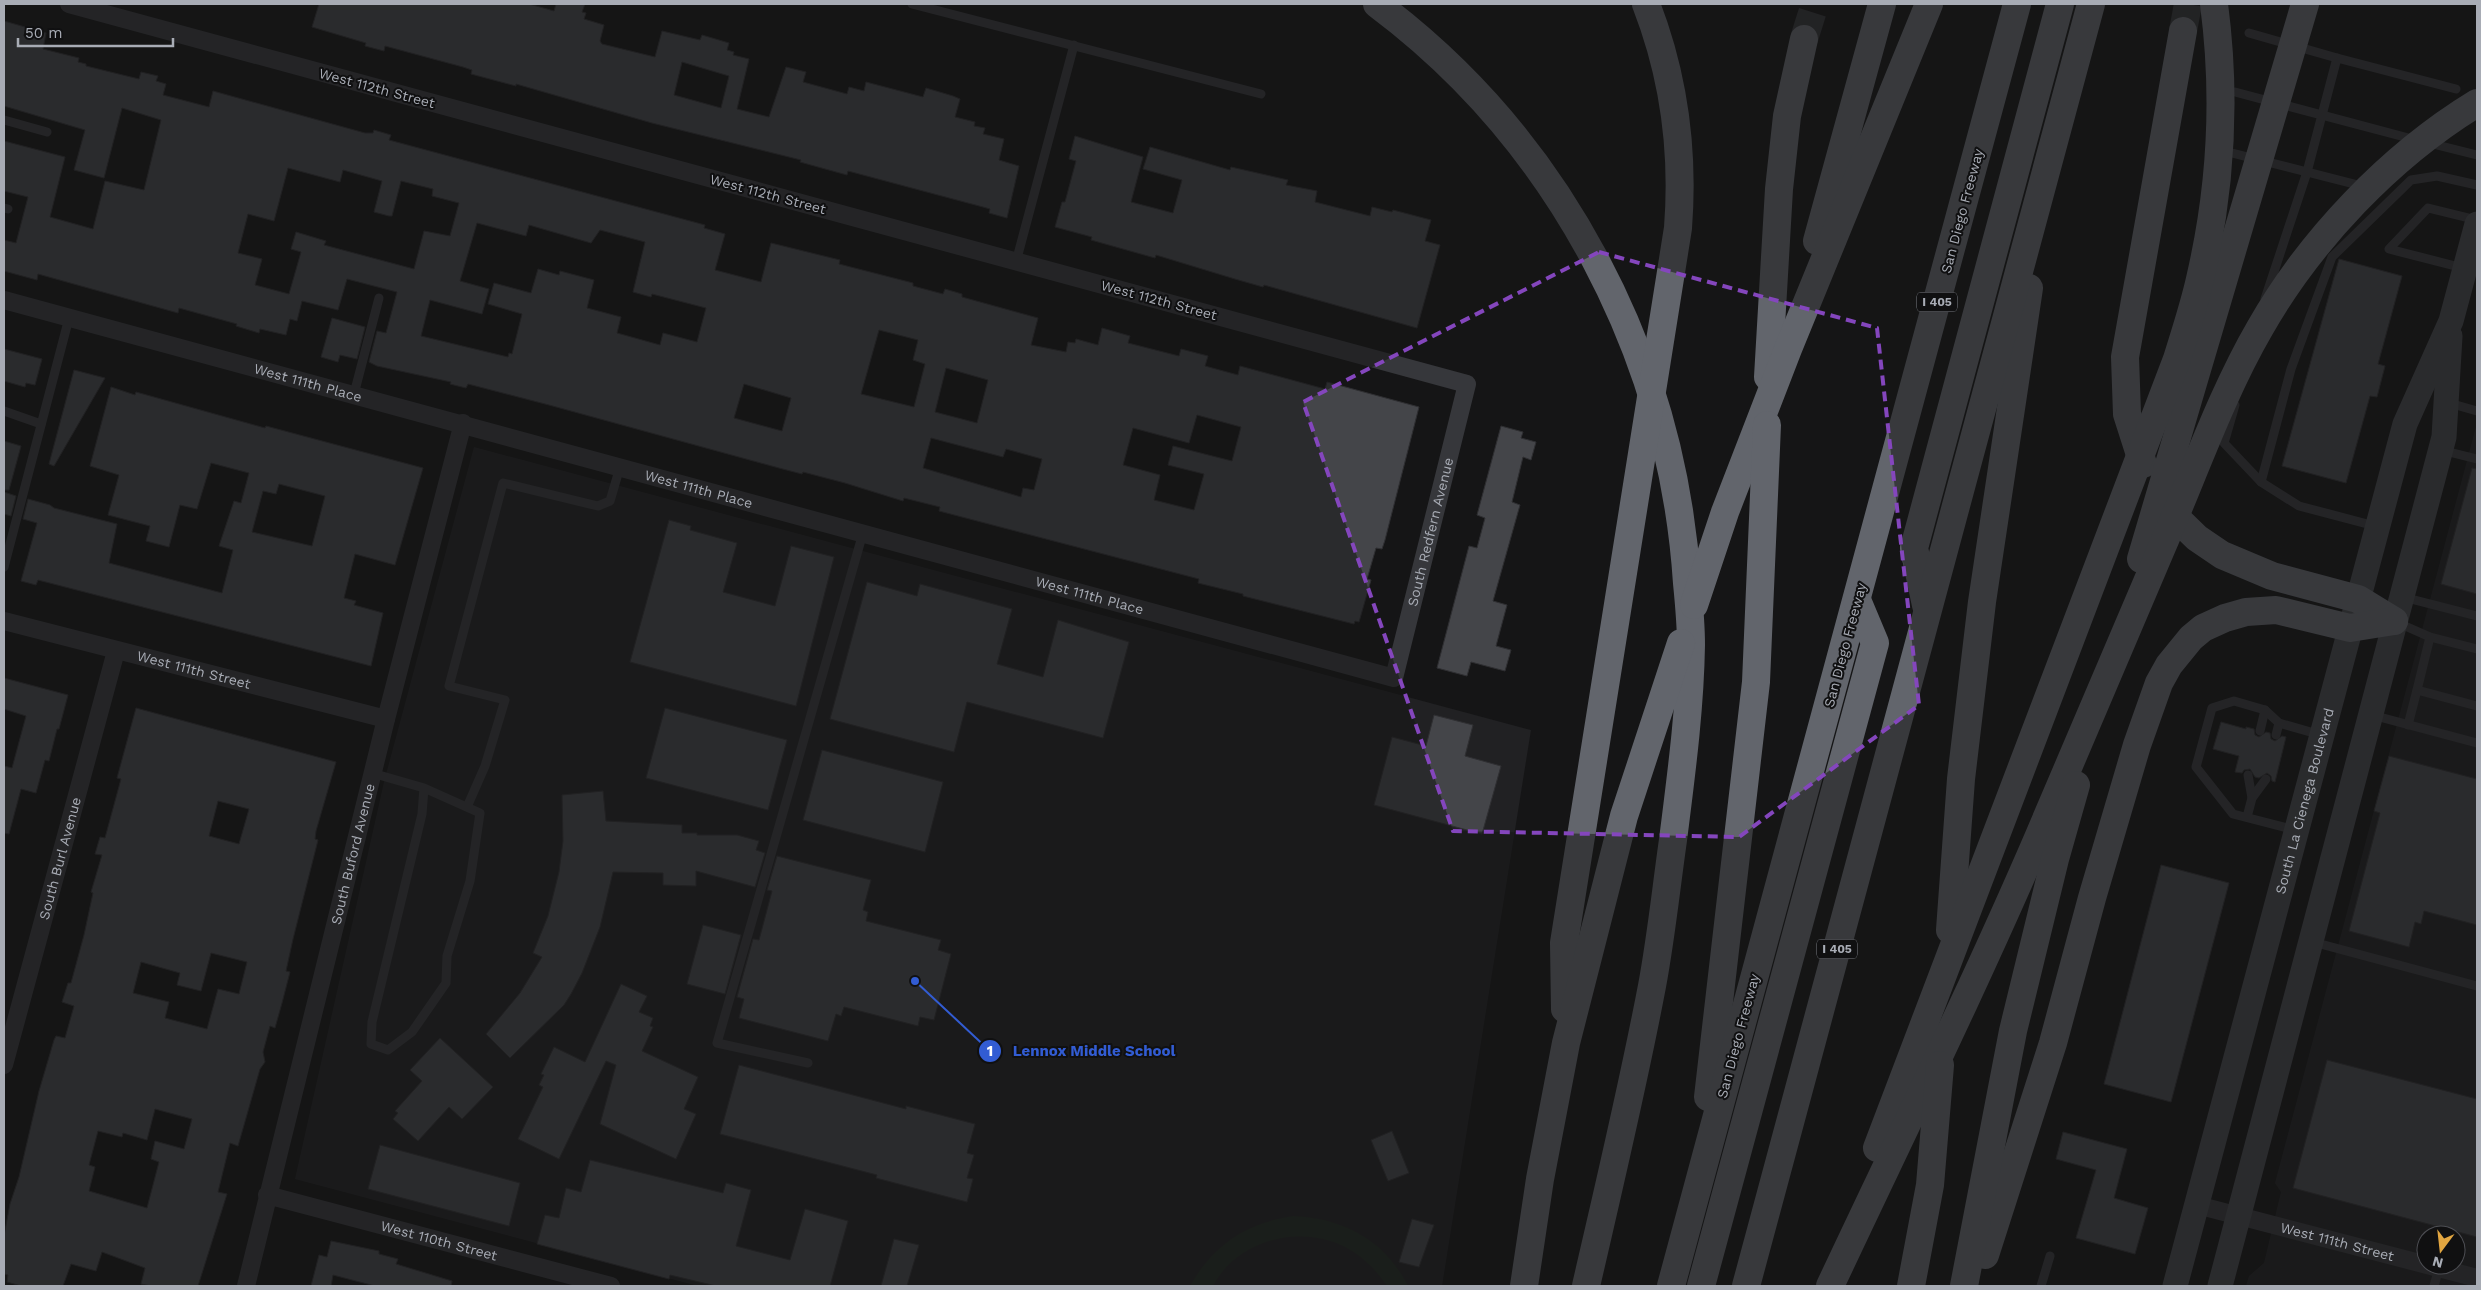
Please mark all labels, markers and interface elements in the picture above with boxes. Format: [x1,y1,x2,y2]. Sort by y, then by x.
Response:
scale bar [18,15,172,47]
text: 50 m [25,24,62,42]
street label: West 112th Street [317,65,437,111]
street label: San Diego Freeway [1938,146,1987,275]
street label: West 112th Street [708,171,828,217]
street label: West 112th Street [1099,277,1219,323]
road number: I 405 [1917,292,1957,312]
street label: West 111th Place [252,360,364,405]
street label: South Redfern Avenue [1404,456,1456,608]
street label: West 111th Place [643,467,755,511]
street label: West 111th Place [1034,573,1145,618]
street label: San Diego Freeway [1821,580,1870,709]
street label: West 111th Street [135,647,253,692]
street label: South La Cienega Boulevard [2272,706,2337,896]
street label: South Buford Avenue [328,782,378,926]
street label: South Burl Avenue [36,795,84,922]
road number: I 405 [1817,940,1857,959]
street label: San Diego Freeway [1714,971,1763,1100]
callout: Lennox Middle School [978,1036,1186,1066]
text: 1 [987,1042,993,1060]
text: Lennox Middle School [1013,1042,1175,1060]
street label: West 110th Street [379,1217,499,1264]
street label: West 111th Street [2279,1219,2396,1264]
north arrow [2416,1225,2466,1275]
text: N [2431,1253,2445,1272]

